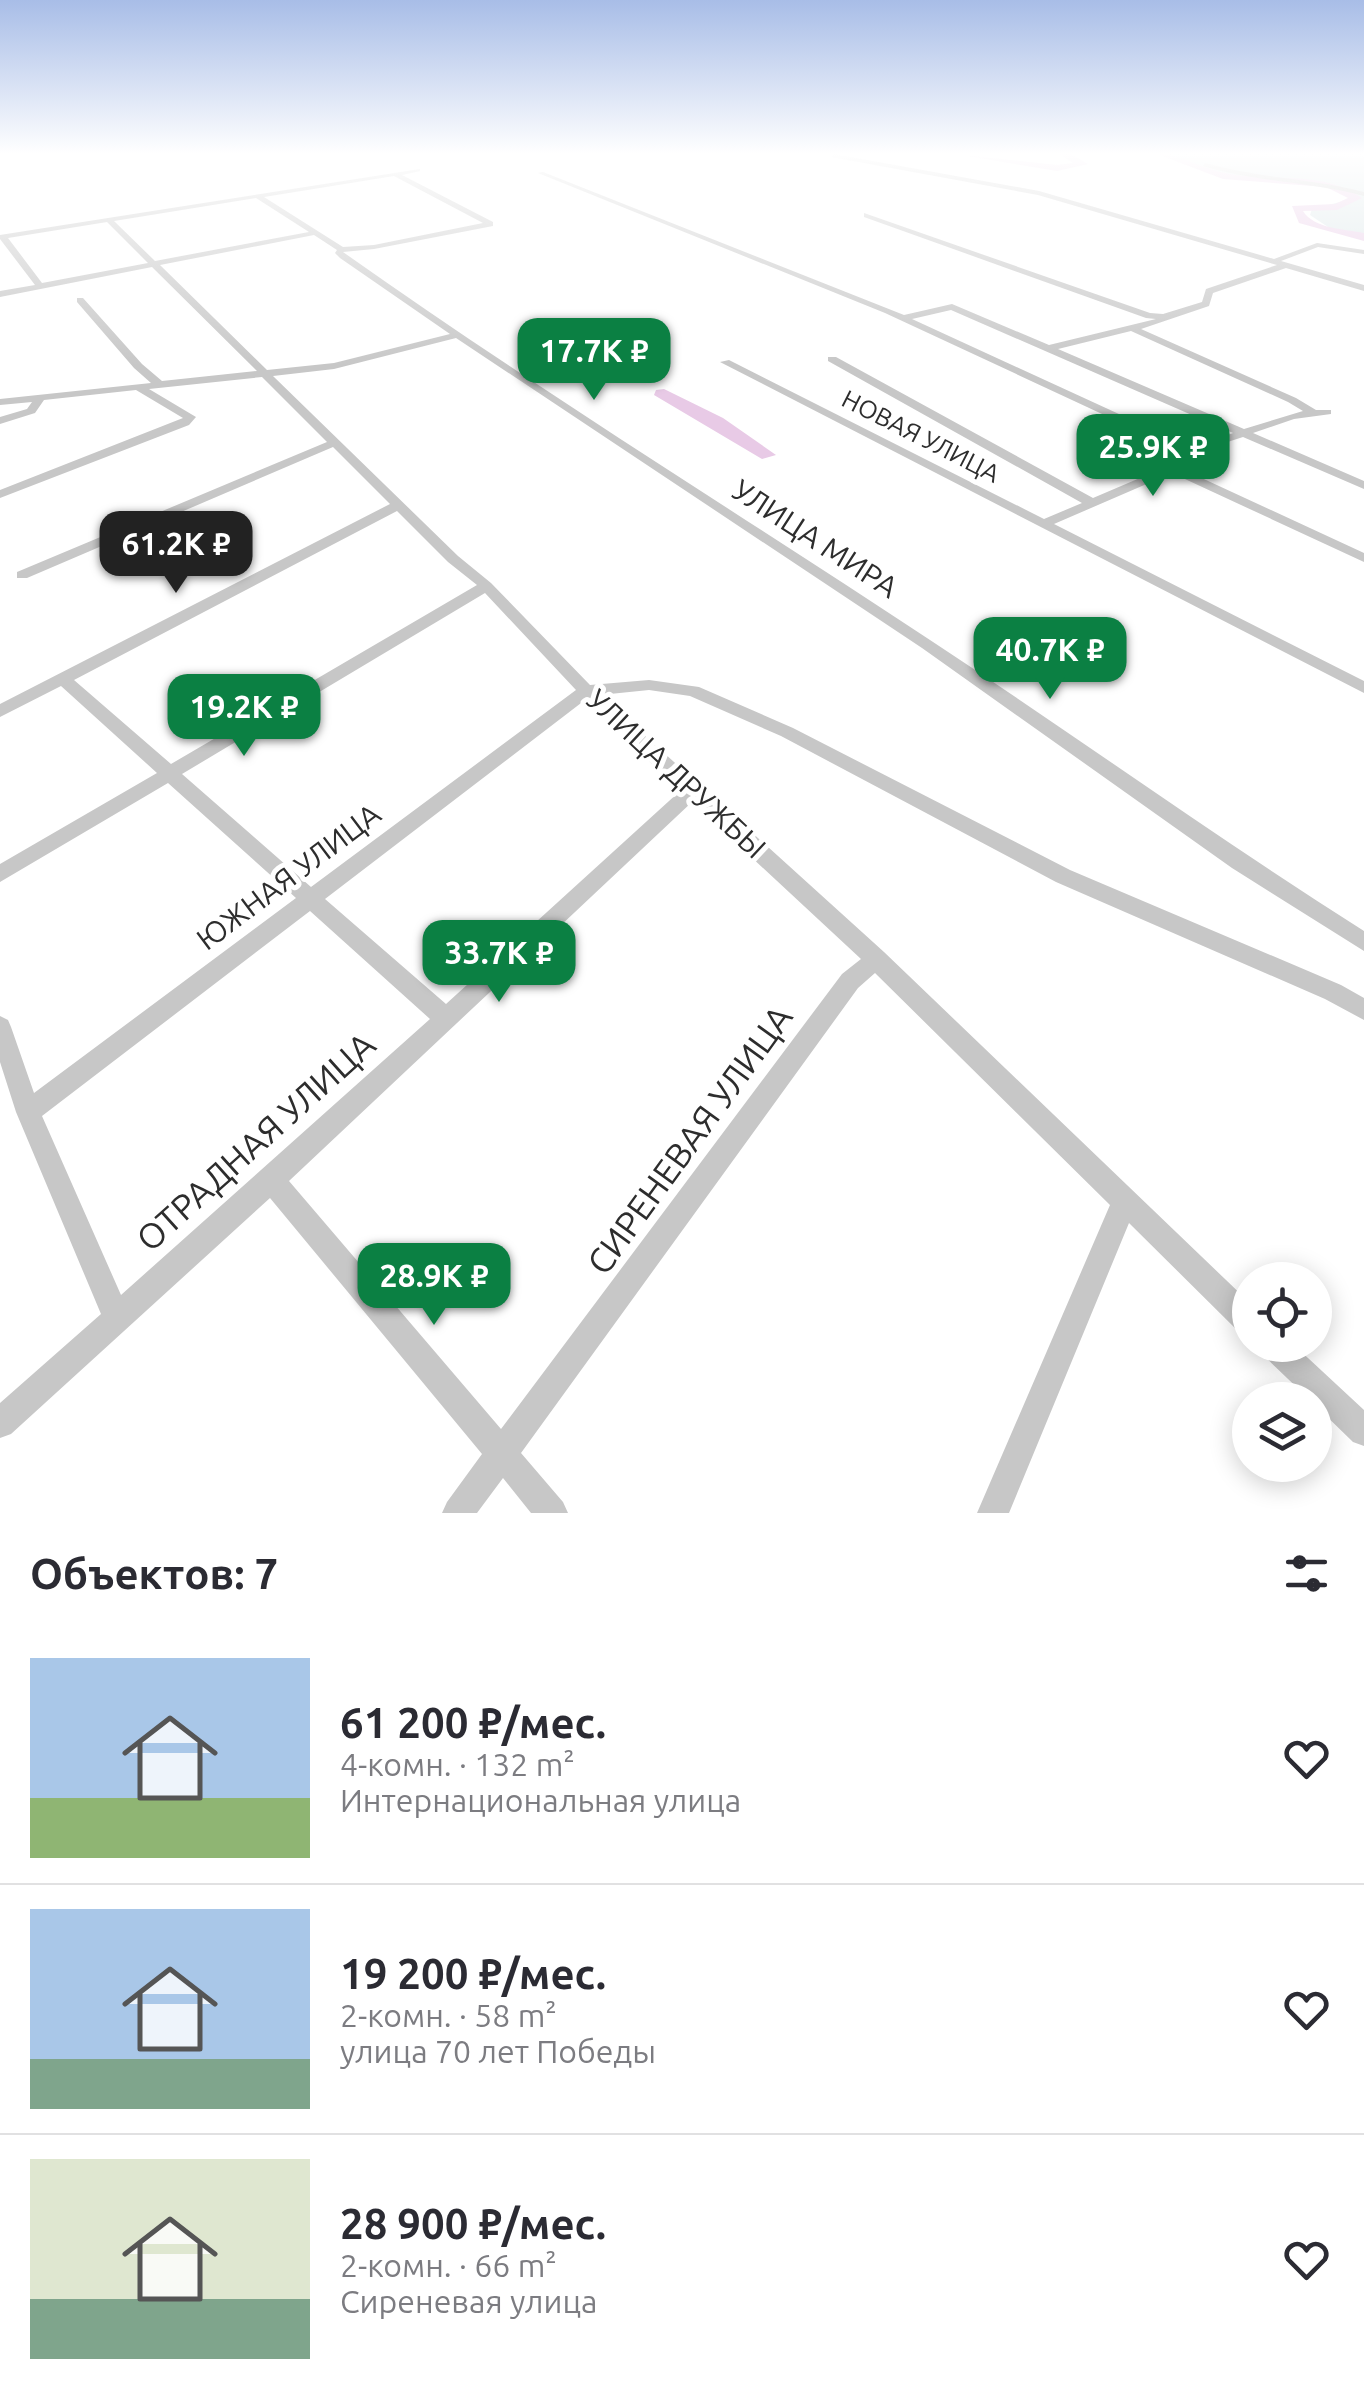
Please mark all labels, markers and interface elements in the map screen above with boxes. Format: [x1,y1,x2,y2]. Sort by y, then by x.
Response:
pin: 17.7K ₽ [502,318,686,403]
text: 17.7K ₽ [540,332,648,368]
street label: НОВАЯ УЛИЦА [838,384,1004,488]
pin: 25.9K ₽ [1061,414,1245,499]
text: 25.9K ₽ [1099,428,1207,464]
street label: УЛИЦА МИРА [727,472,905,604]
pin: 61.2K ₽ [84,511,268,596]
text: 61.2K ₽ [122,525,230,561]
pin: 40.7K ₽ [958,617,1142,702]
text: 40.7K ₽ [996,631,1104,667]
pin: 19.2K ₽ [152,674,336,759]
street label: УЛИЦА ДРУЖБЫ [580,682,773,865]
text: 19.2K ₽ [190,688,298,724]
street label: ЮЖНАЯ УЛИЦА [190,796,387,956]
pin: 33.7K ₽ [407,920,591,1005]
text: 33.7K ₽ [445,934,553,970]
street label: СИРЕНЕВАЯ УЛИЦА [578,997,800,1281]
street label: ОТРАДНАЯ УЛИЦА [128,1024,383,1259]
pin: 28.9K ₽ [342,1243,526,1328]
text: 28.9K ₽ [380,1257,488,1293]
map controls [1232,1262,1332,1482]
button: locate [1232,1262,1332,1362]
button: layers [1232,1382,1332,1482]
icon: filters [1279,1546,1334,1601]
text: Объектов: 7 [30,1550,278,1597]
icon: home [110,1698,230,1818]
text: 61 200 ₽/мес. [340,1699,606,1746]
icon: heart [1279,1731,1334,1786]
text: 4-комн. · 132 m² [340,1746,575,1782]
text: Интернациональная улица [340,1782,741,1818]
icon: home [110,1949,230,2069]
text: 19 200 ₽/мес. [340,1950,606,1997]
icon: heart [1279,1982,1334,2037]
text: 2-комн. · 58 m² [340,1997,557,2033]
text: улица 70 лет Победы [340,2033,656,2069]
icon: home [110,2199,230,2319]
text: 28 900 ₽/мес. [340,2200,606,2247]
icon: heart [1279,2232,1334,2287]
text: 2-комн. · 66 m² [340,2247,557,2283]
text: Сиреневая улица [340,2283,598,2319]

